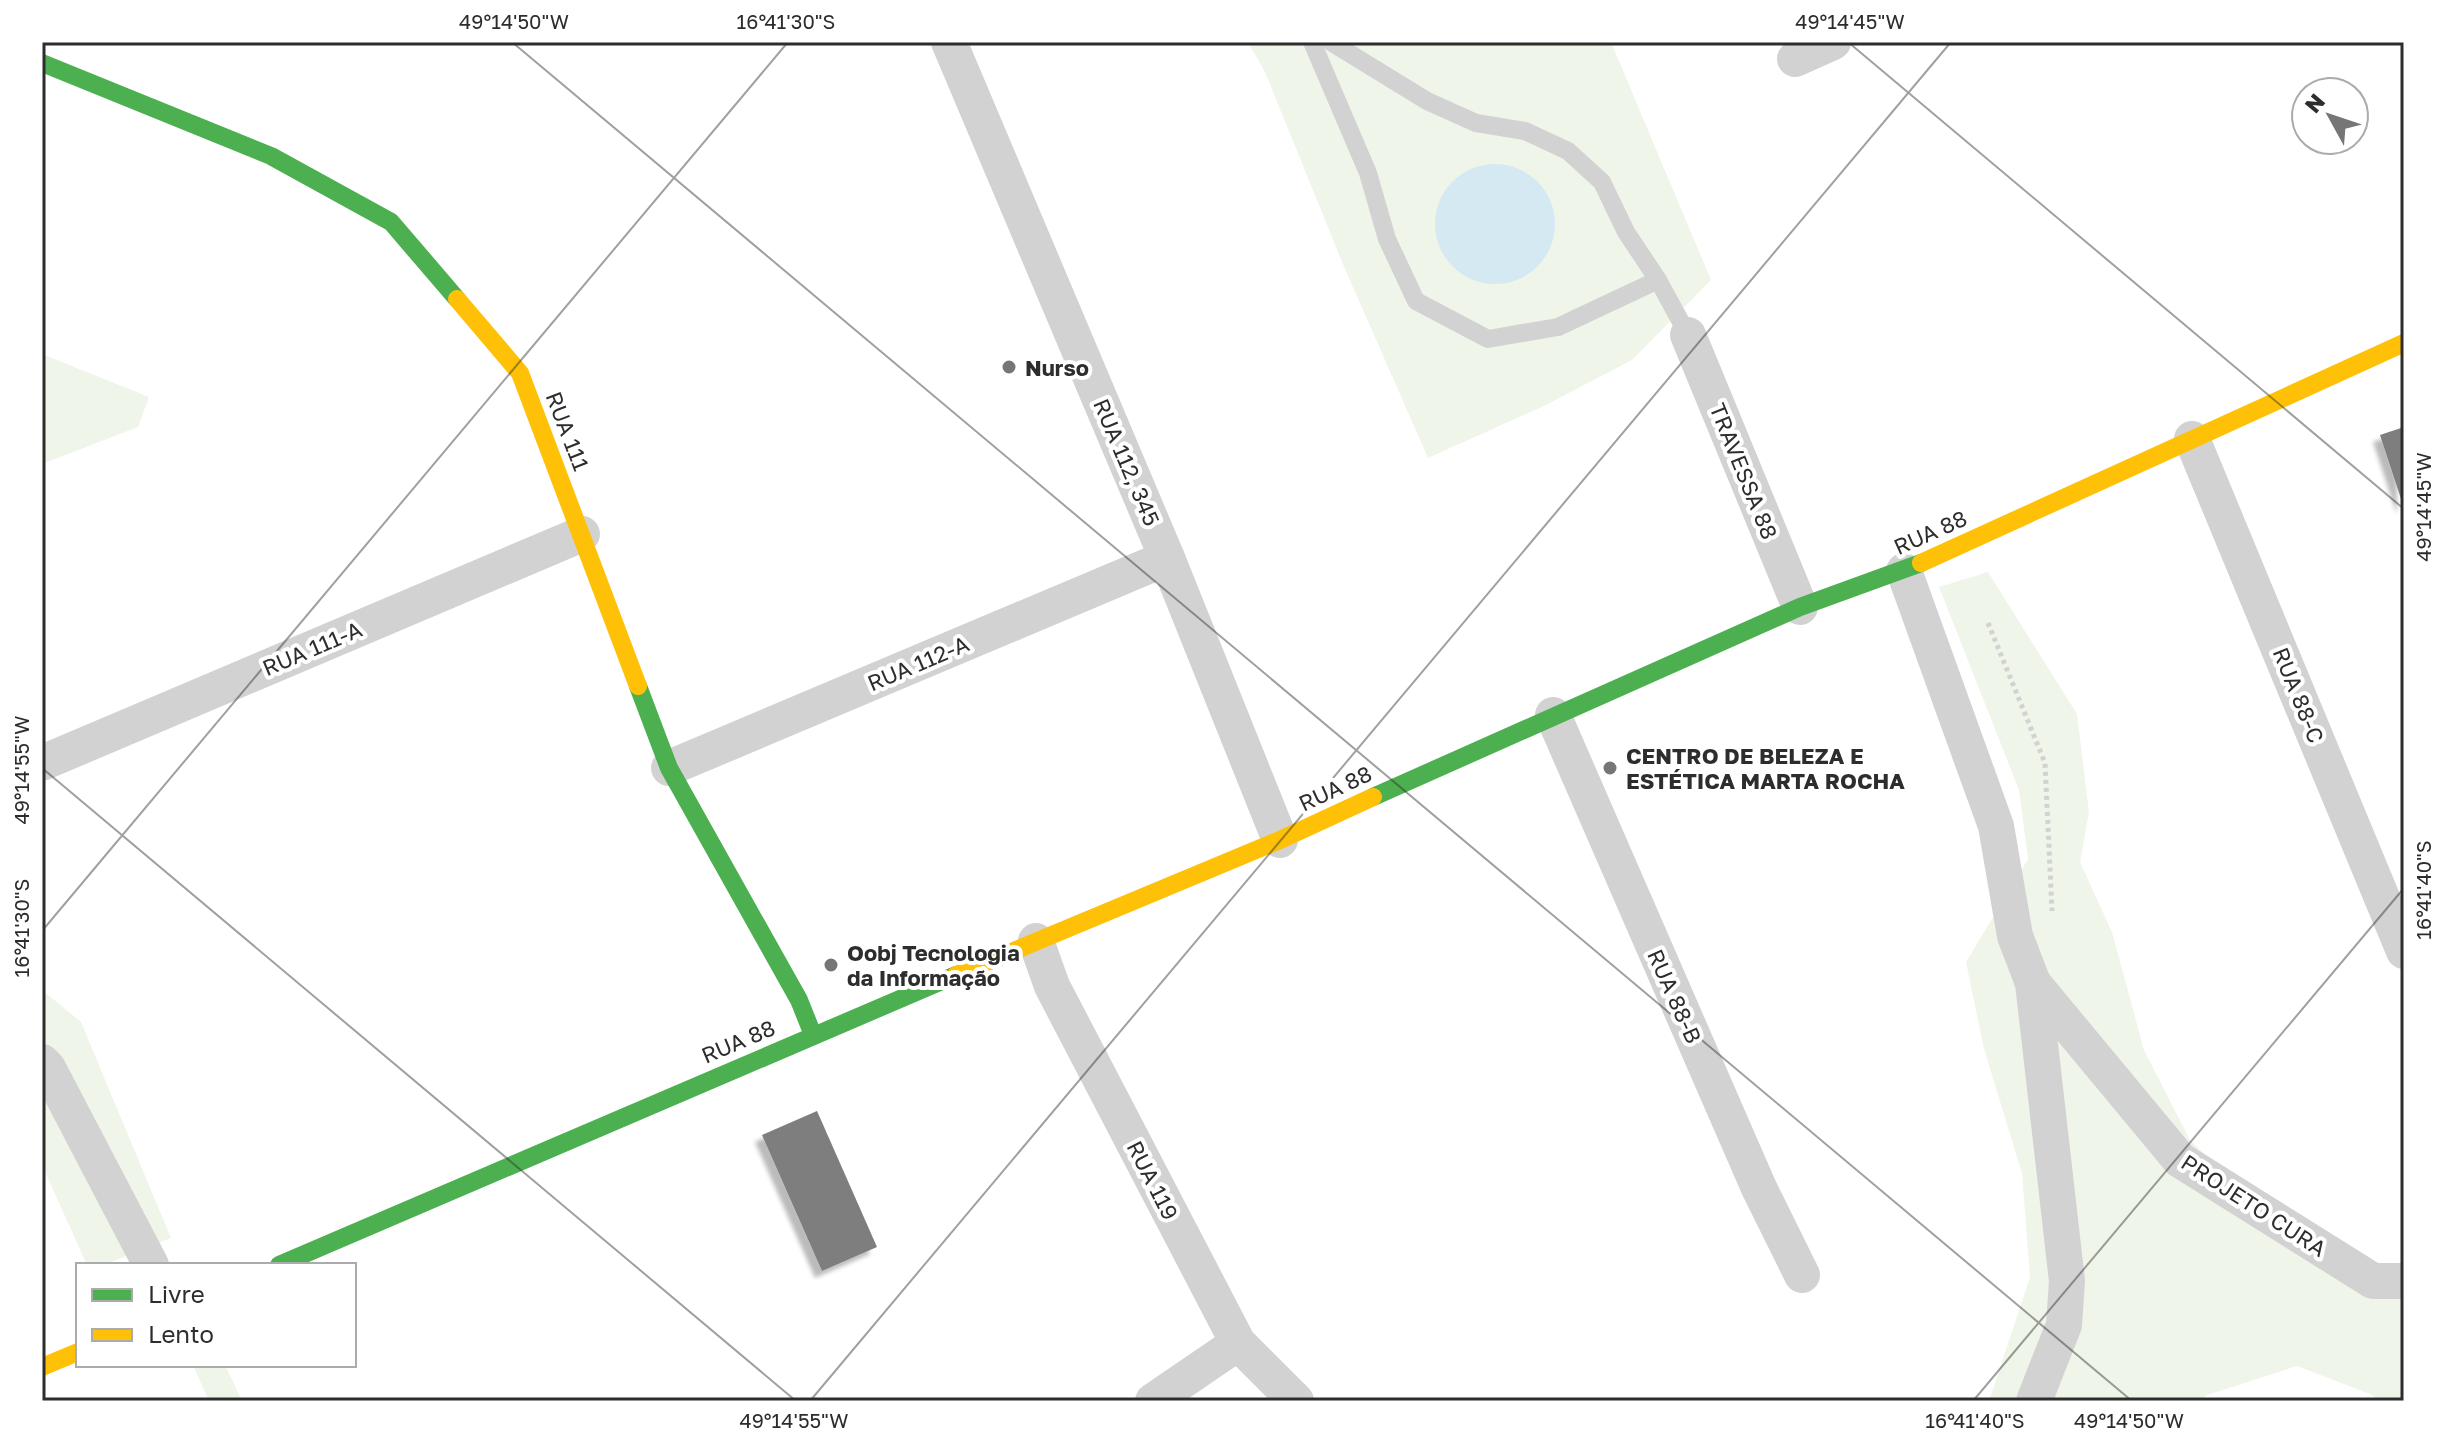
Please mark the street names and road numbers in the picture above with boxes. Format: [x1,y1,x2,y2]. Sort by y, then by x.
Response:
street label: RUA 111 [541,388,595,475]
street label: RUA 112, 345 [1088,394,1166,530]
street label: TRAVESSA 88 [1704,399,1784,543]
street label: RUA 88 [1889,504,1971,560]
street label: RUA 111-A [258,615,366,681]
street label: RUA 112-A [863,629,973,696]
street label: RUA 88-C [2268,643,2330,747]
street label: RUA 88 [1294,759,1376,817]
street label: RUA 88-B [1642,945,1708,1047]
street label: RUA 88 [697,1013,779,1069]
street label: RUA 119 [1122,1136,1184,1224]
street label: PROJETO CURA [2177,1148,2332,1262]

